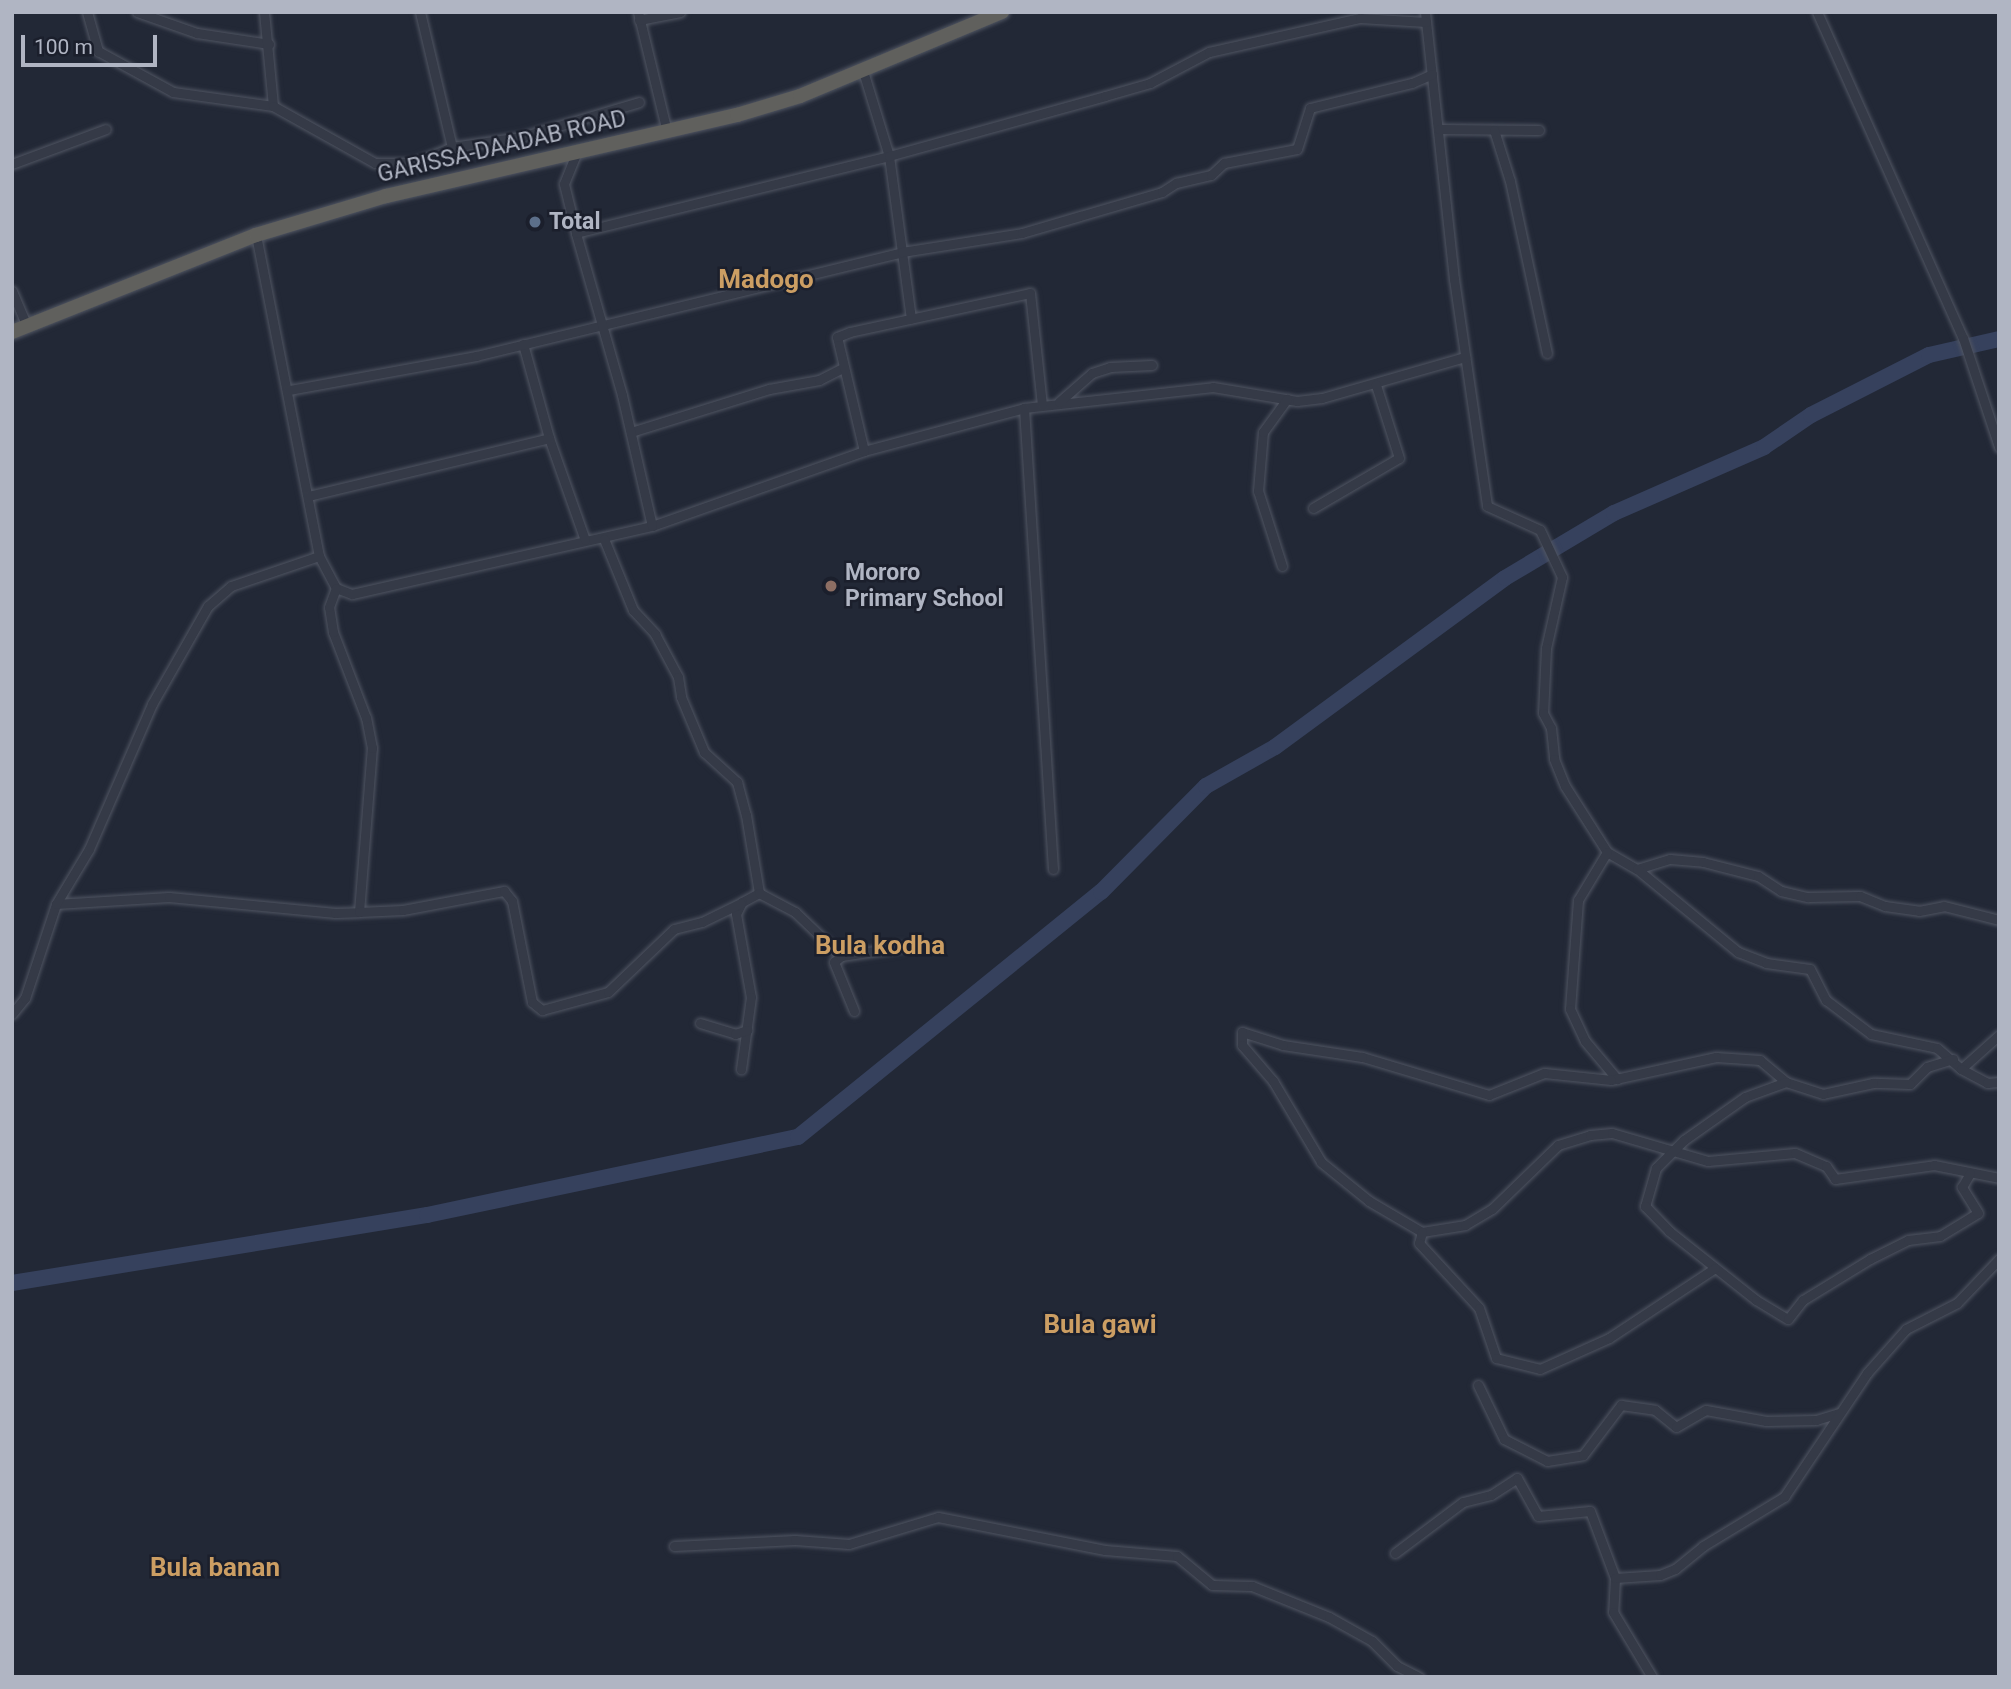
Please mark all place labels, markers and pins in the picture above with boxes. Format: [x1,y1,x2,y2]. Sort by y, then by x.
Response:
place label: Total [549,208,600,236]
marker: Total [527,214,543,230]
place label: Mororo Primary School [845,559,1004,613]
marker: Mororo Primary School [823,578,839,594]

